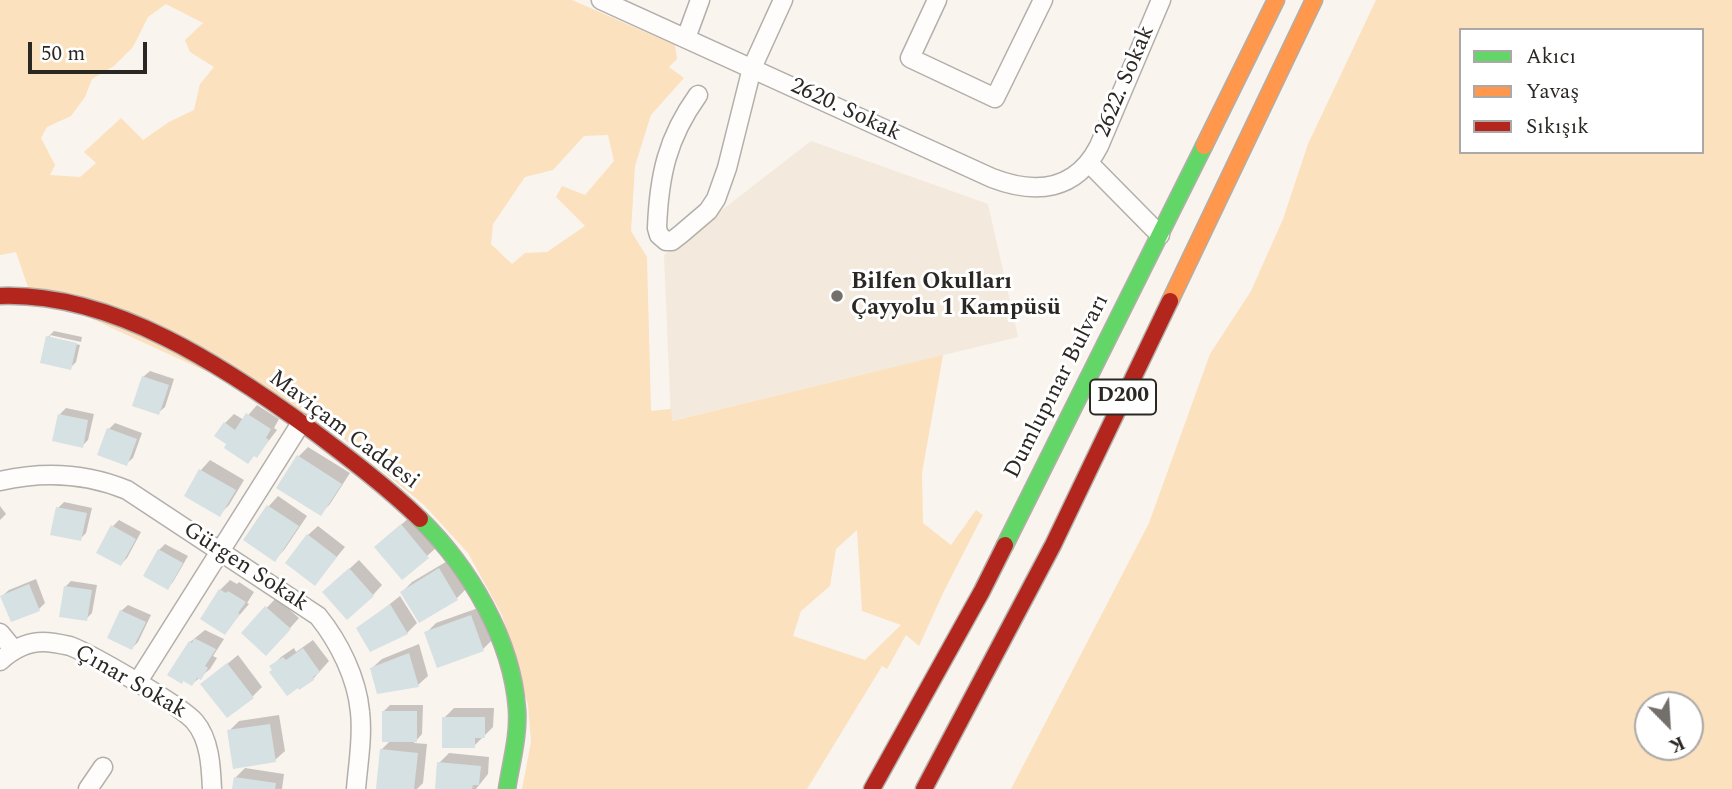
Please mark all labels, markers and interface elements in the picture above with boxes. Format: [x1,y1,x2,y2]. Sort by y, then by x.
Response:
street label: 2622. Sokak [1090,22,1162,142]
scale bar [32,28,150,72]
legend [1459,28,1704,154]
text: 50 m [41,38,85,70]
text: Akıcı [1526,41,1576,73]
street label: 2620. Sokak [785,73,905,149]
text: Yavaş [1526,76,1579,108]
text: Sıkışık [1526,111,1589,143]
place label: Bilfen Okulları Çayyolu 1 Kampüsü [851,269,1061,323]
marker: Bilfen Okulları Çayyolu 1 Kampüsü [829,288,845,304]
street label: Dumlupınar Bulvarı [1000,290,1116,484]
street label: Maviçam Caddesi [262,365,424,497]
road number: D200 [1090,380,1156,414]
street label: Gürgen Sokak [177,517,313,619]
street label: Çınar Sokak [69,640,191,726]
north arrow [1634,691,1704,761]
text: K [1664,728,1690,760]

